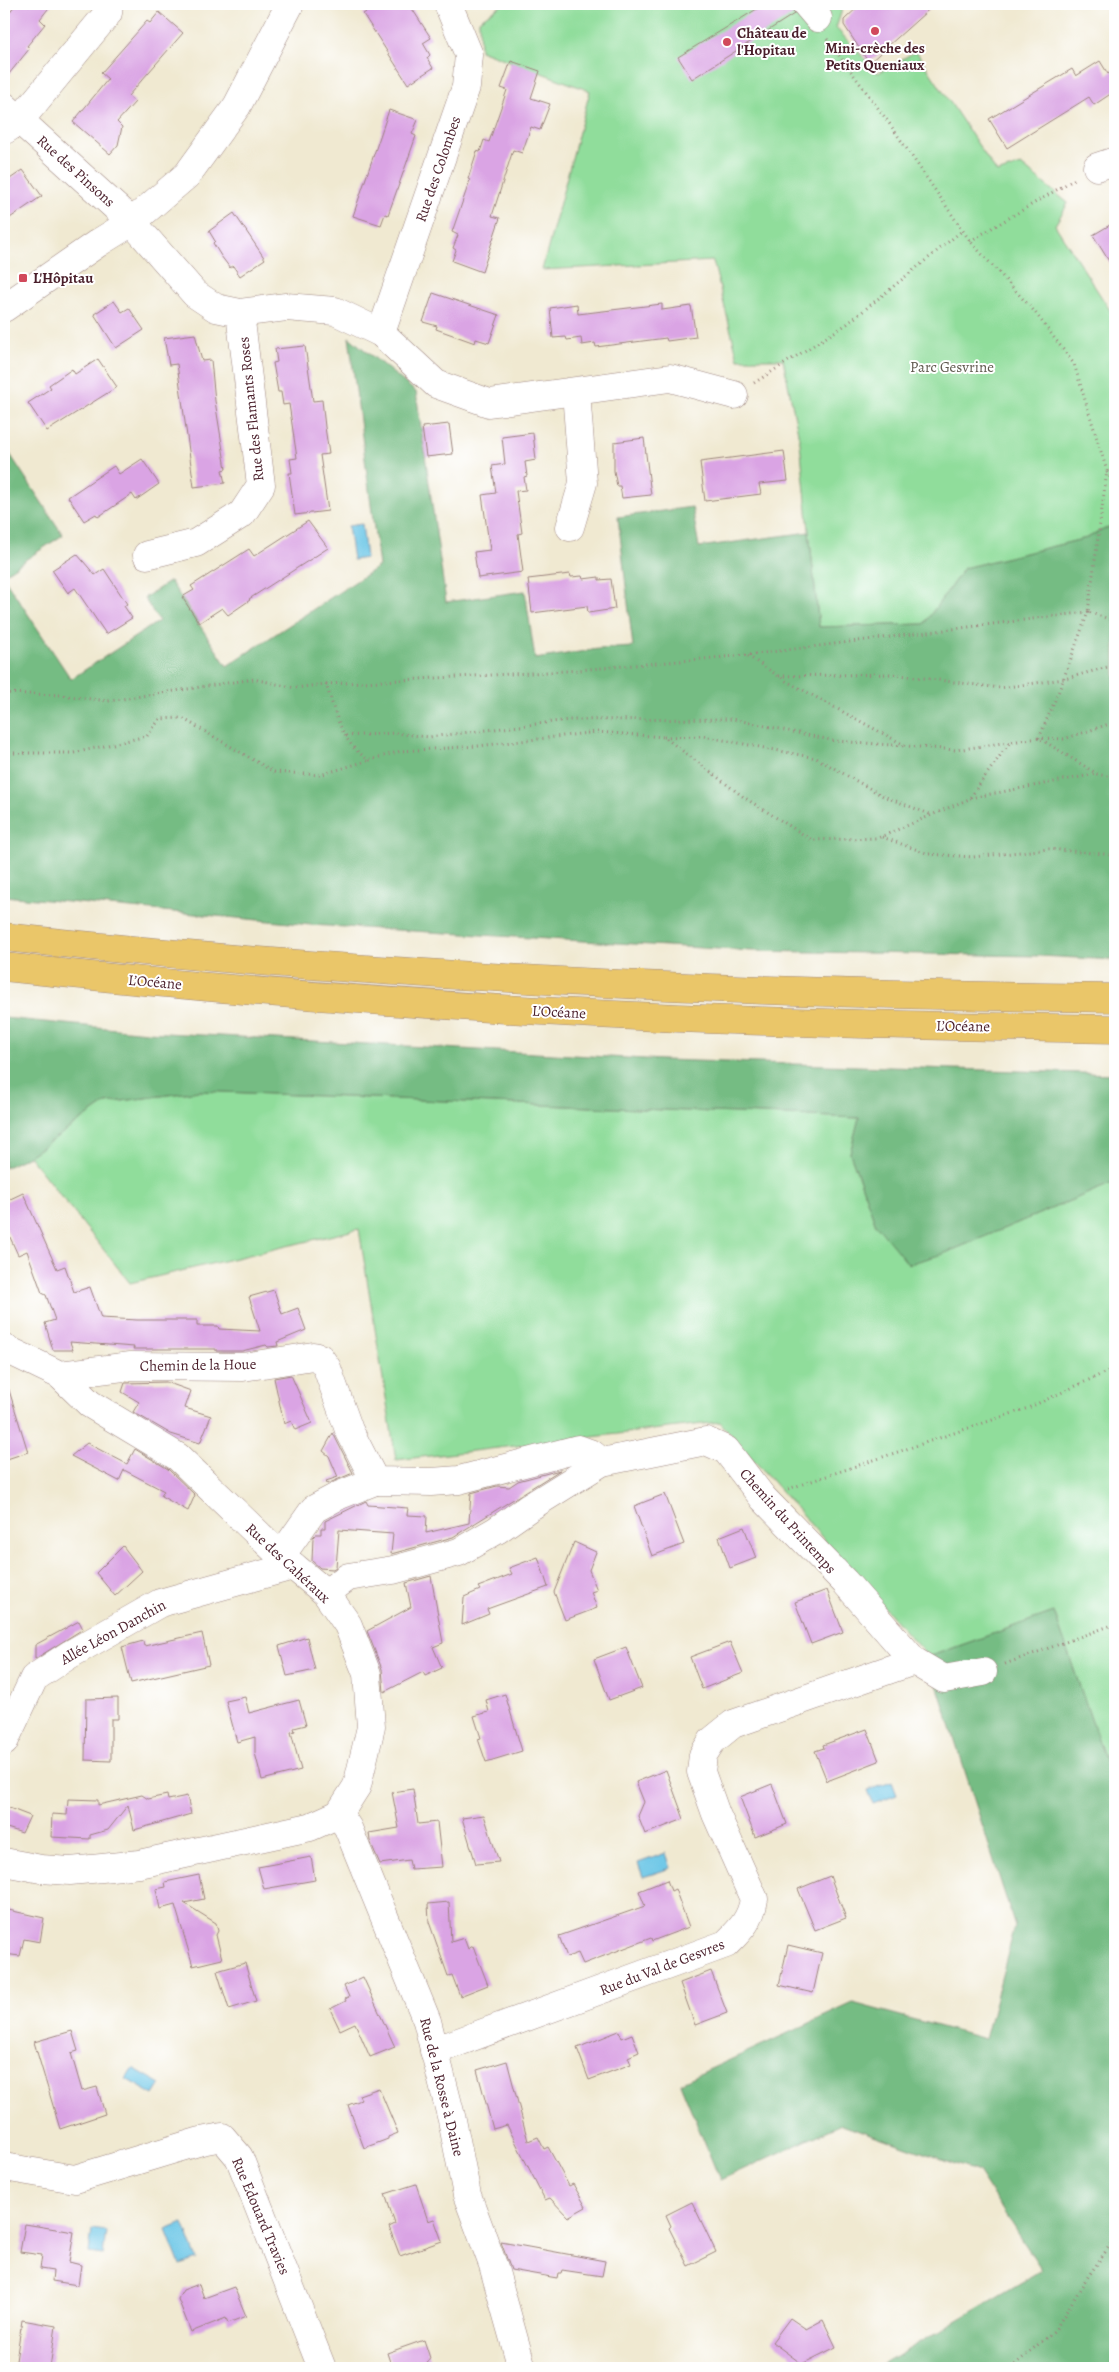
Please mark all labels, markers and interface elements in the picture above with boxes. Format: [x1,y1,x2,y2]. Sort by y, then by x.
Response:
place label: Château de l'Hopitau [737,23,807,60]
marker: Mini-crèche des Petits Queniaux [869,25,881,37]
marker: Château de l'Hopitau [721,36,733,48]
place label: Mini-crèche des Petits Queniaux [825,38,925,75]
street label: Rue des Colombes [411,113,465,225]
street label: Rue des Pinsons [33,131,119,211]
place label: L'Hôpitau [33,268,94,288]
marker: L'Hôpitau [17,272,29,284]
street label: Rue des Flamants Roses [233,336,269,482]
park label: Parc Gesvrine [910,357,994,377]
street label: L’Océane [127,970,183,994]
street label: L’Océane [532,1001,587,1023]
street label: L’Océane [936,1016,990,1036]
street label: Chemin de la Houe [139,1354,257,1376]
street label: Chemin du Printemps [735,1464,841,1578]
street label: Rue des Cahéraux [241,1518,335,1608]
street label: Allée Léon Danchin [56,1595,169,1670]
street label: Rue du Val de Gesvres [597,1934,727,2000]
street label: Rue de la Rosse à Daine [415,2015,469,2159]
street label: Rue Edouard Travies [227,2154,295,2278]

